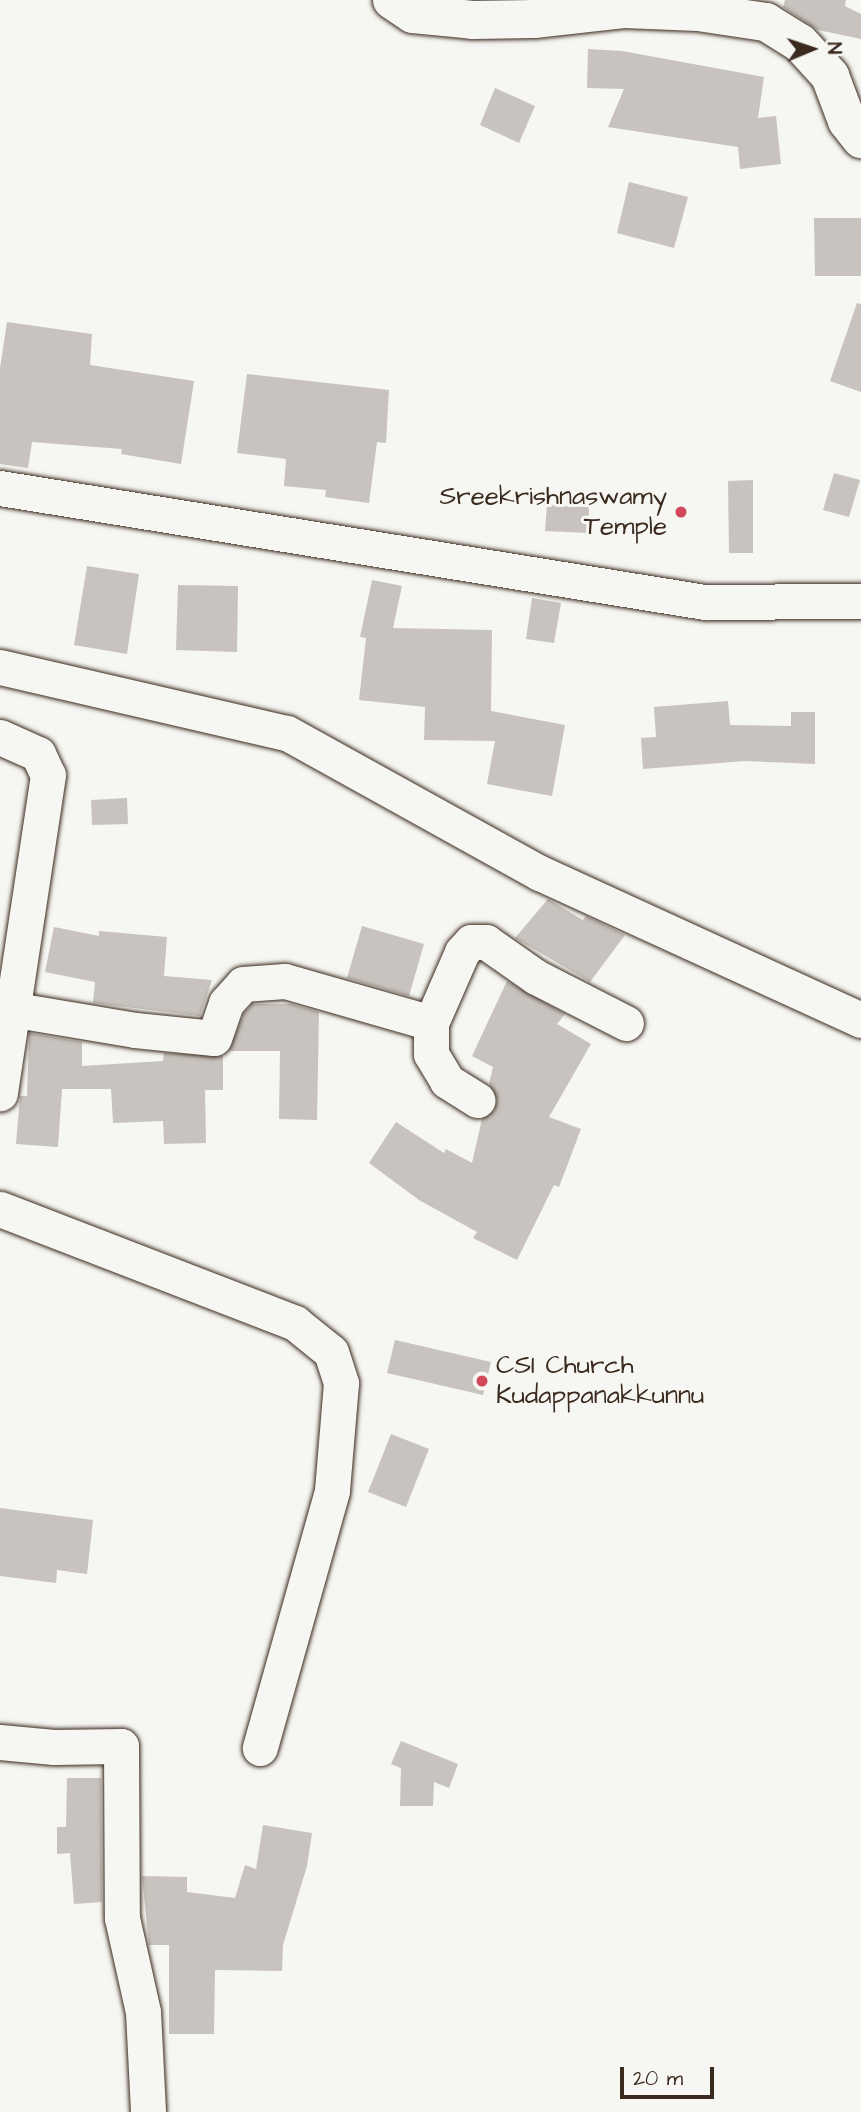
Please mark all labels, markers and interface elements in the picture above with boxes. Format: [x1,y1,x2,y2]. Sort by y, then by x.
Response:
north arrow [777,14,847,84]
text: N [820,42,847,55]
place label: Sreekrishnaswamy Temple [440,481,667,542]
marker: Sreekrishnaswamy Temple [673,504,689,520]
place label: CSI Church Kudappanakkunnu [496,1350,704,1412]
marker: CSI Church Kudappanakkunnu [474,1373,490,1389]
scale bar [623,2052,718,2096]
text: 20 m [633,2064,683,2093]

